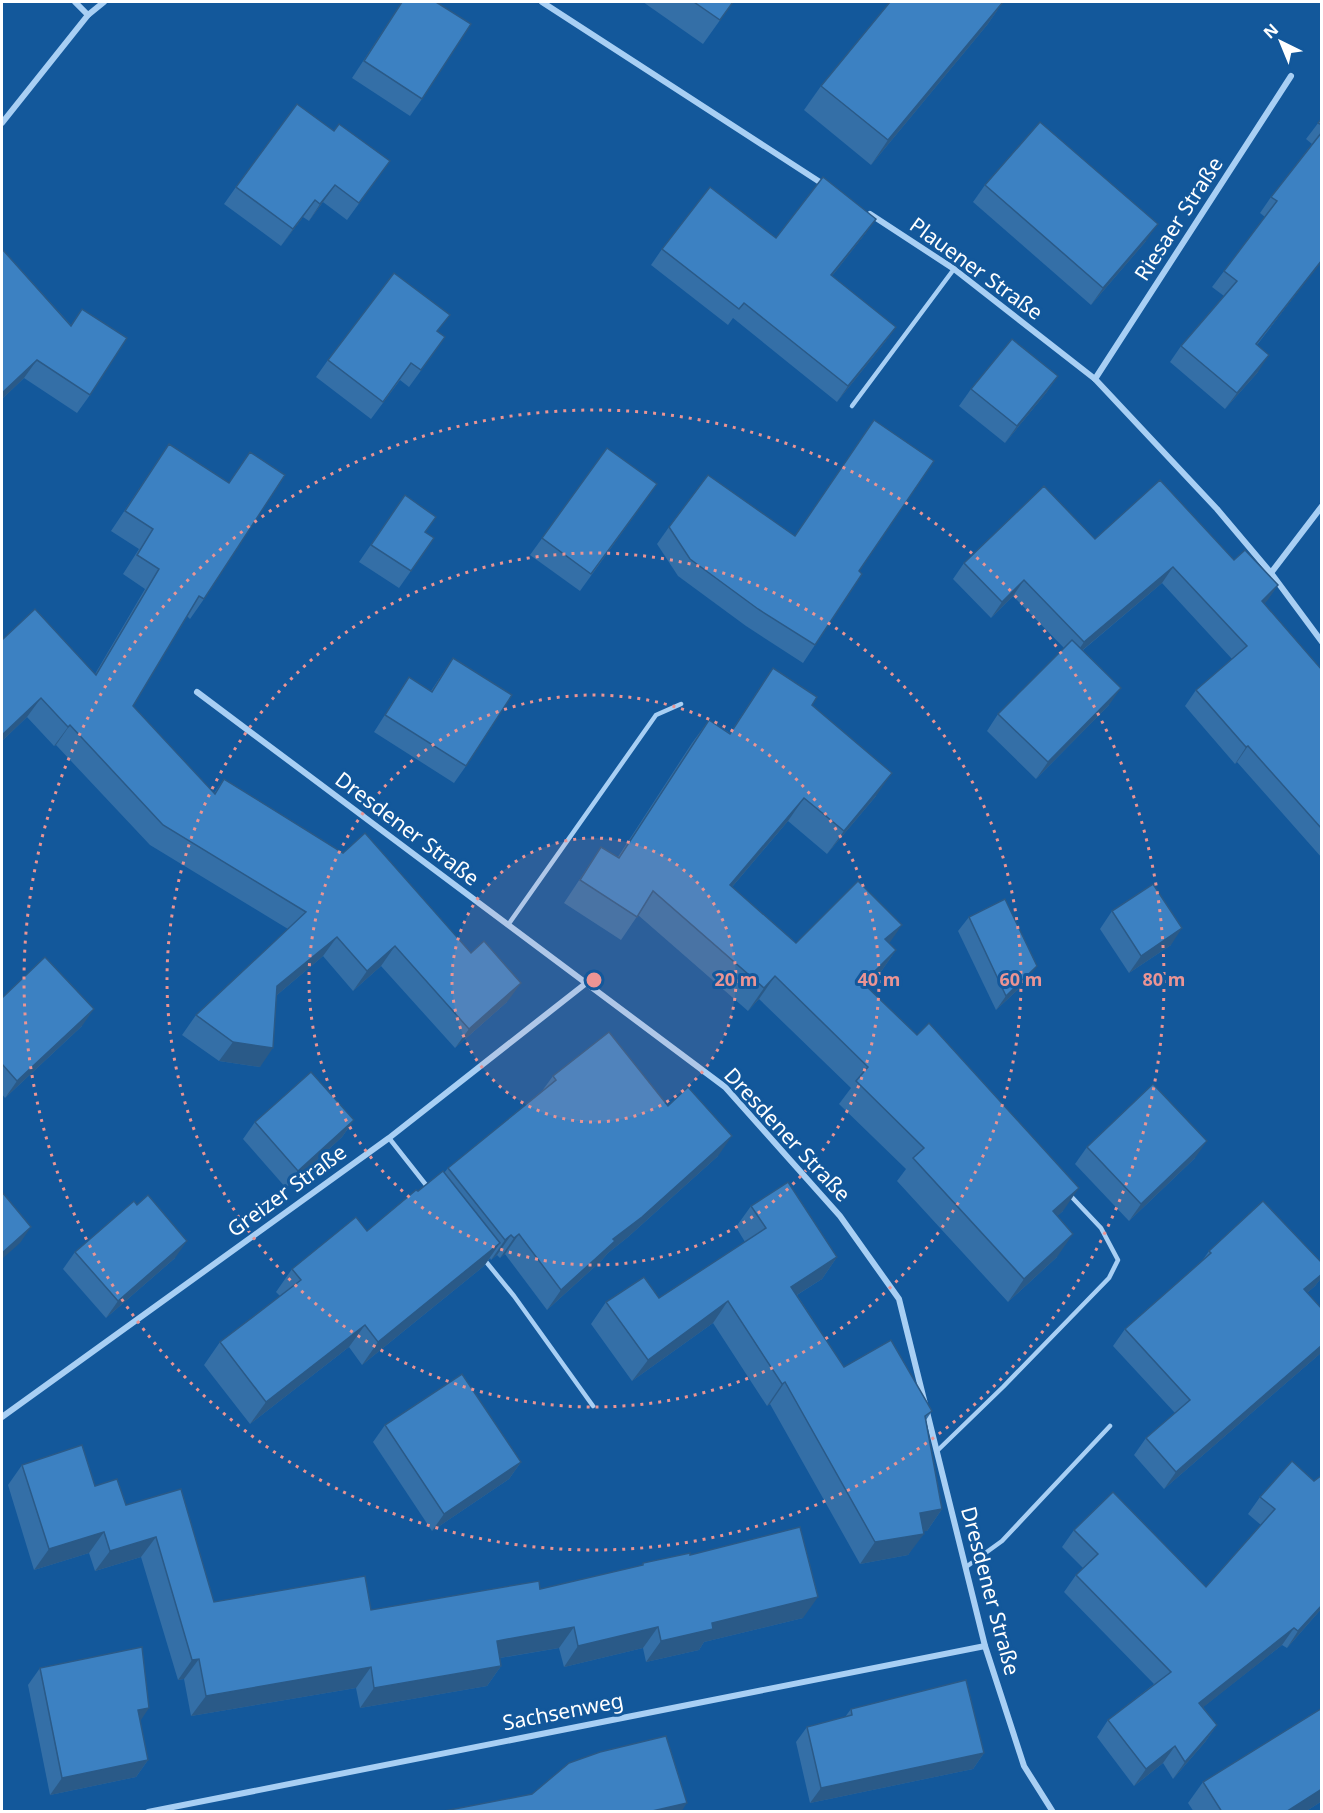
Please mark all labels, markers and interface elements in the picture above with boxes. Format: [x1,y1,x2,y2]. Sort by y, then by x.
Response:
north arrow [1251,12,1311,72]
text: N [1259,19,1283,44]
street label: Riesaer Straße [1128,151,1229,286]
street label: Plauener Straße [904,210,1049,326]
street label: Dresdener Straße [330,765,485,892]
text: 20 m [715,967,757,991]
text: 40 m [858,967,900,991]
text: 60 m [1000,967,1042,991]
text: 80 m [1143,967,1185,991]
centre of rings [584,970,604,990]
street label: Dresdener Straße [718,1061,857,1207]
street label: Greizer Straße [221,1137,352,1243]
street label: Dresdener Straße [955,1503,1027,1678]
street label: Sachsenweg [500,1686,626,1736]

